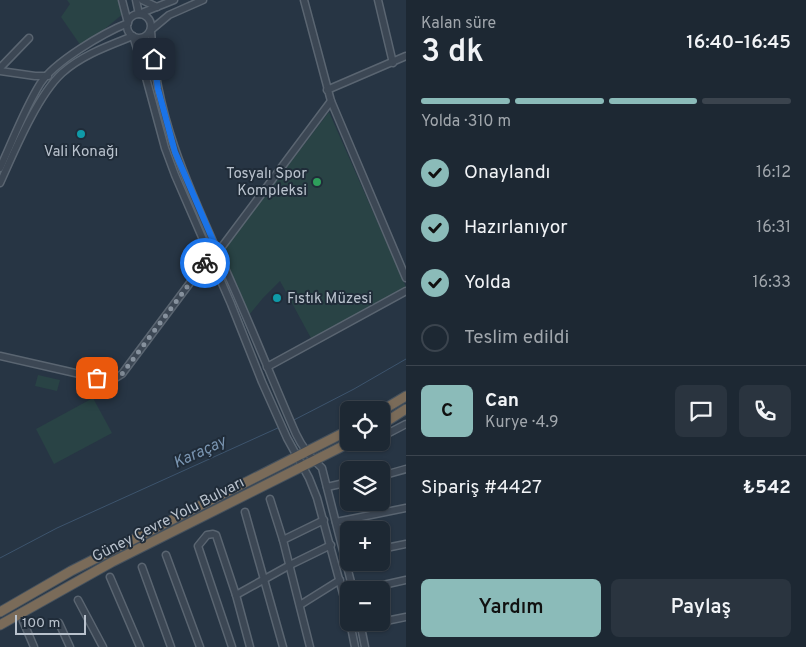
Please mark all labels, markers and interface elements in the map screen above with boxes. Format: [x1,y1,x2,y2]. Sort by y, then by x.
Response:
text: Kalan süre [421,14,496,34]
text: 16:40–16:45 [686,31,791,55]
text: 3 dk [421,33,484,73]
pin [133,38,175,80]
icon: home [140,45,168,73]
text: Yolda · 310 m [421,112,511,132]
marker: Vali Konağı [75,128,87,140]
place label: Vali Konağı [44,143,118,162]
icon: check [421,159,449,187]
text: Onaylandı [464,161,550,185]
text: 16:12 [756,163,791,183]
place label: Tosyalı Spor Kompleksi [226,165,307,201]
marker: Tosyalı Spor Kompleksi [311,176,323,188]
icon: check [421,214,449,242]
text: Hazırlanıyor [464,216,568,240]
text: 16:31 [756,218,791,238]
courier [180,238,230,288]
icon: bike [191,249,219,277]
icon: check [421,269,449,297]
text: Yolda [464,271,511,295]
text: 16:33 [753,273,791,293]
place label: Fıstık Müzesi [287,290,372,309]
marker: Fıstık Müzesi [271,292,283,304]
text: Teslim edildi [464,326,569,350]
pin [76,357,118,399]
icon: bag [83,364,111,392]
button: chat [675,385,727,437]
button: phone [739,385,791,437]
text: Can [485,389,519,413]
text: C [441,399,453,423]
map controls [340,401,390,631]
button: locate [340,401,390,451]
text: Kurye · 4.9 [485,413,559,433]
water label: Karaçay [170,431,231,474]
button: layers [340,461,390,511]
street label: Güney Çevre Yolu Bulvarı [89,474,248,567]
text: Sipariş #4427 [421,476,542,500]
text: ₺542 [743,476,791,500]
button: + [340,521,390,571]
button: Yardım [421,579,601,637]
button: Paylaş [611,579,791,637]
button: − [340,581,390,631]
scale bar [15,612,86,635]
text: 100 m [22,615,60,632]

